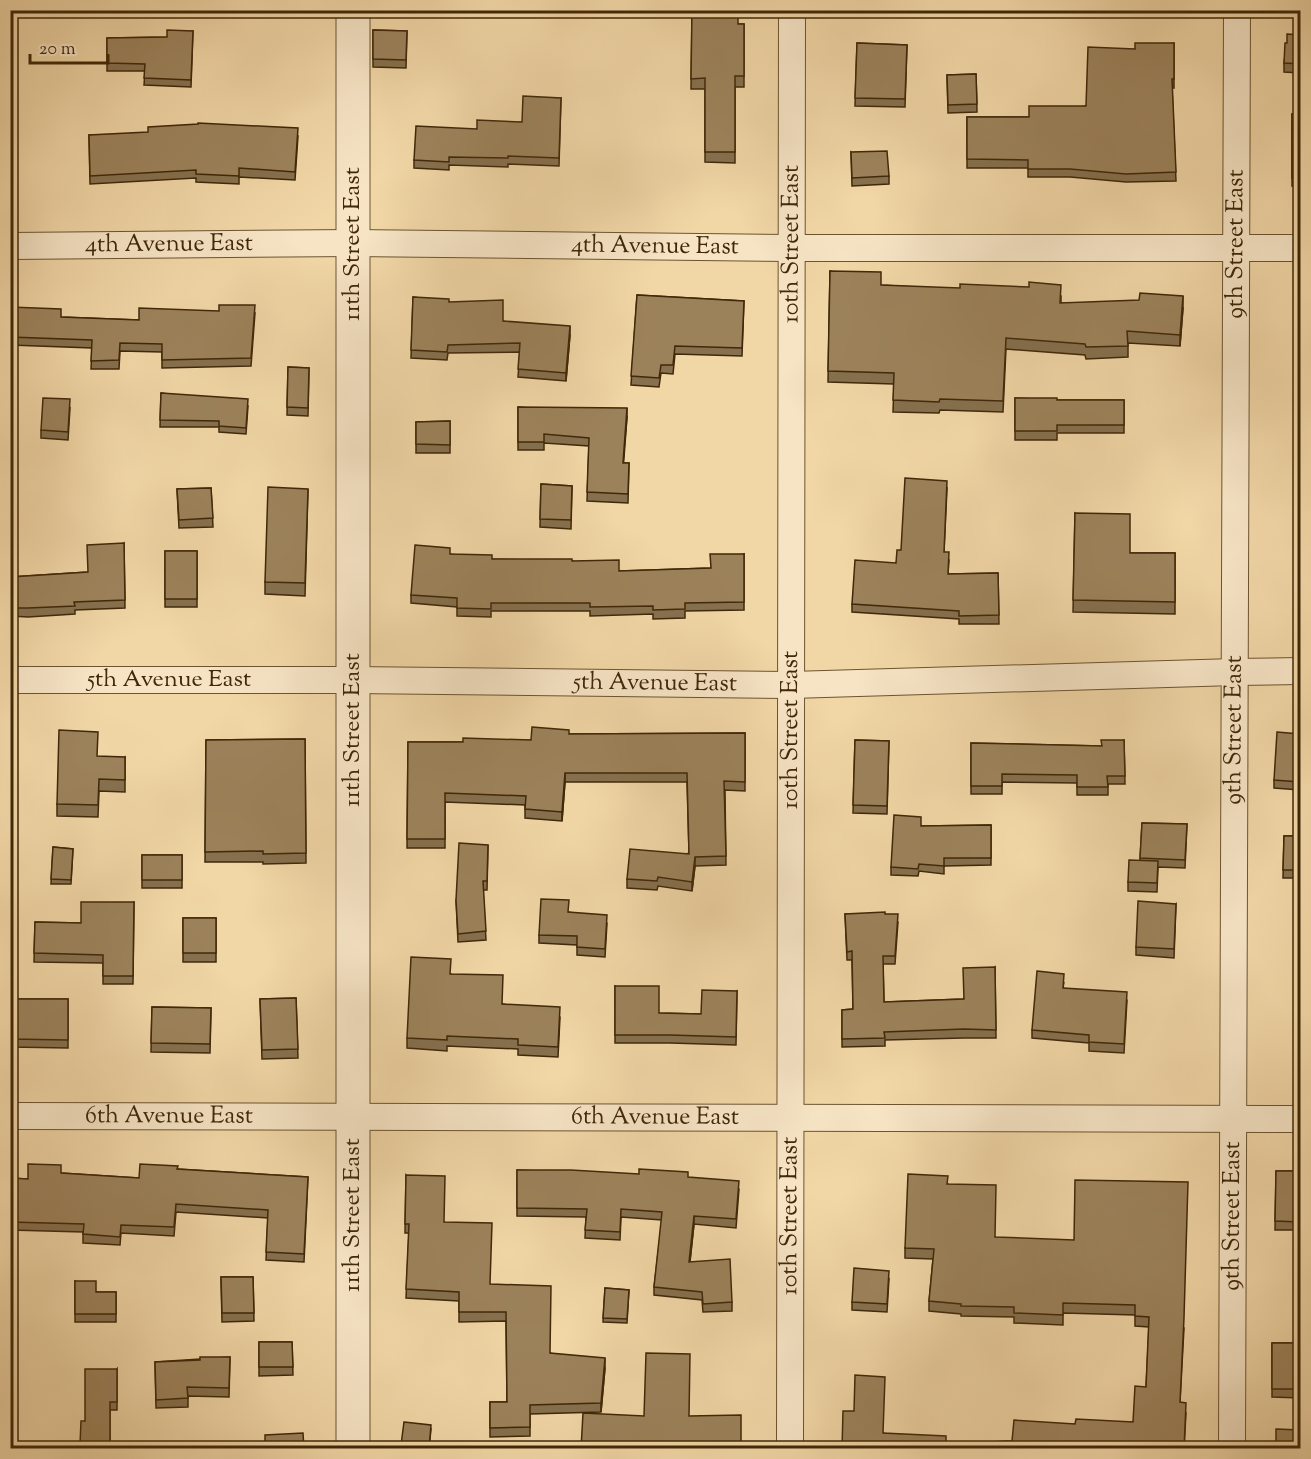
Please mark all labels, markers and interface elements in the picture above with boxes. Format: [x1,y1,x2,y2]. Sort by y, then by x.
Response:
scale bar [30,27,108,65]
text: 20 m [39,37,76,63]
street label: 10th Street East [775,165,809,323]
street label: 11th Street East [336,167,370,321]
street label: 9th Street East [1219,169,1253,319]
street label: 4th Avenue East [85,227,253,262]
street label: 4th Avenue East [571,228,739,264]
street label: 10th Street East [774,651,808,809]
street label: 11th Street East [336,653,370,807]
street label: 9th Street East [1217,655,1252,805]
street label: 5th Avenue East [85,663,251,697]
street label: 5th Avenue East [571,665,737,701]
street label: 6th Avenue East [85,1099,253,1134]
street label: 6th Avenue East [571,1100,739,1135]
street label: 10th Street East [773,1137,807,1295]
street label: 11th Street East [336,1138,370,1292]
street label: 9th Street East [1216,1141,1250,1291]

